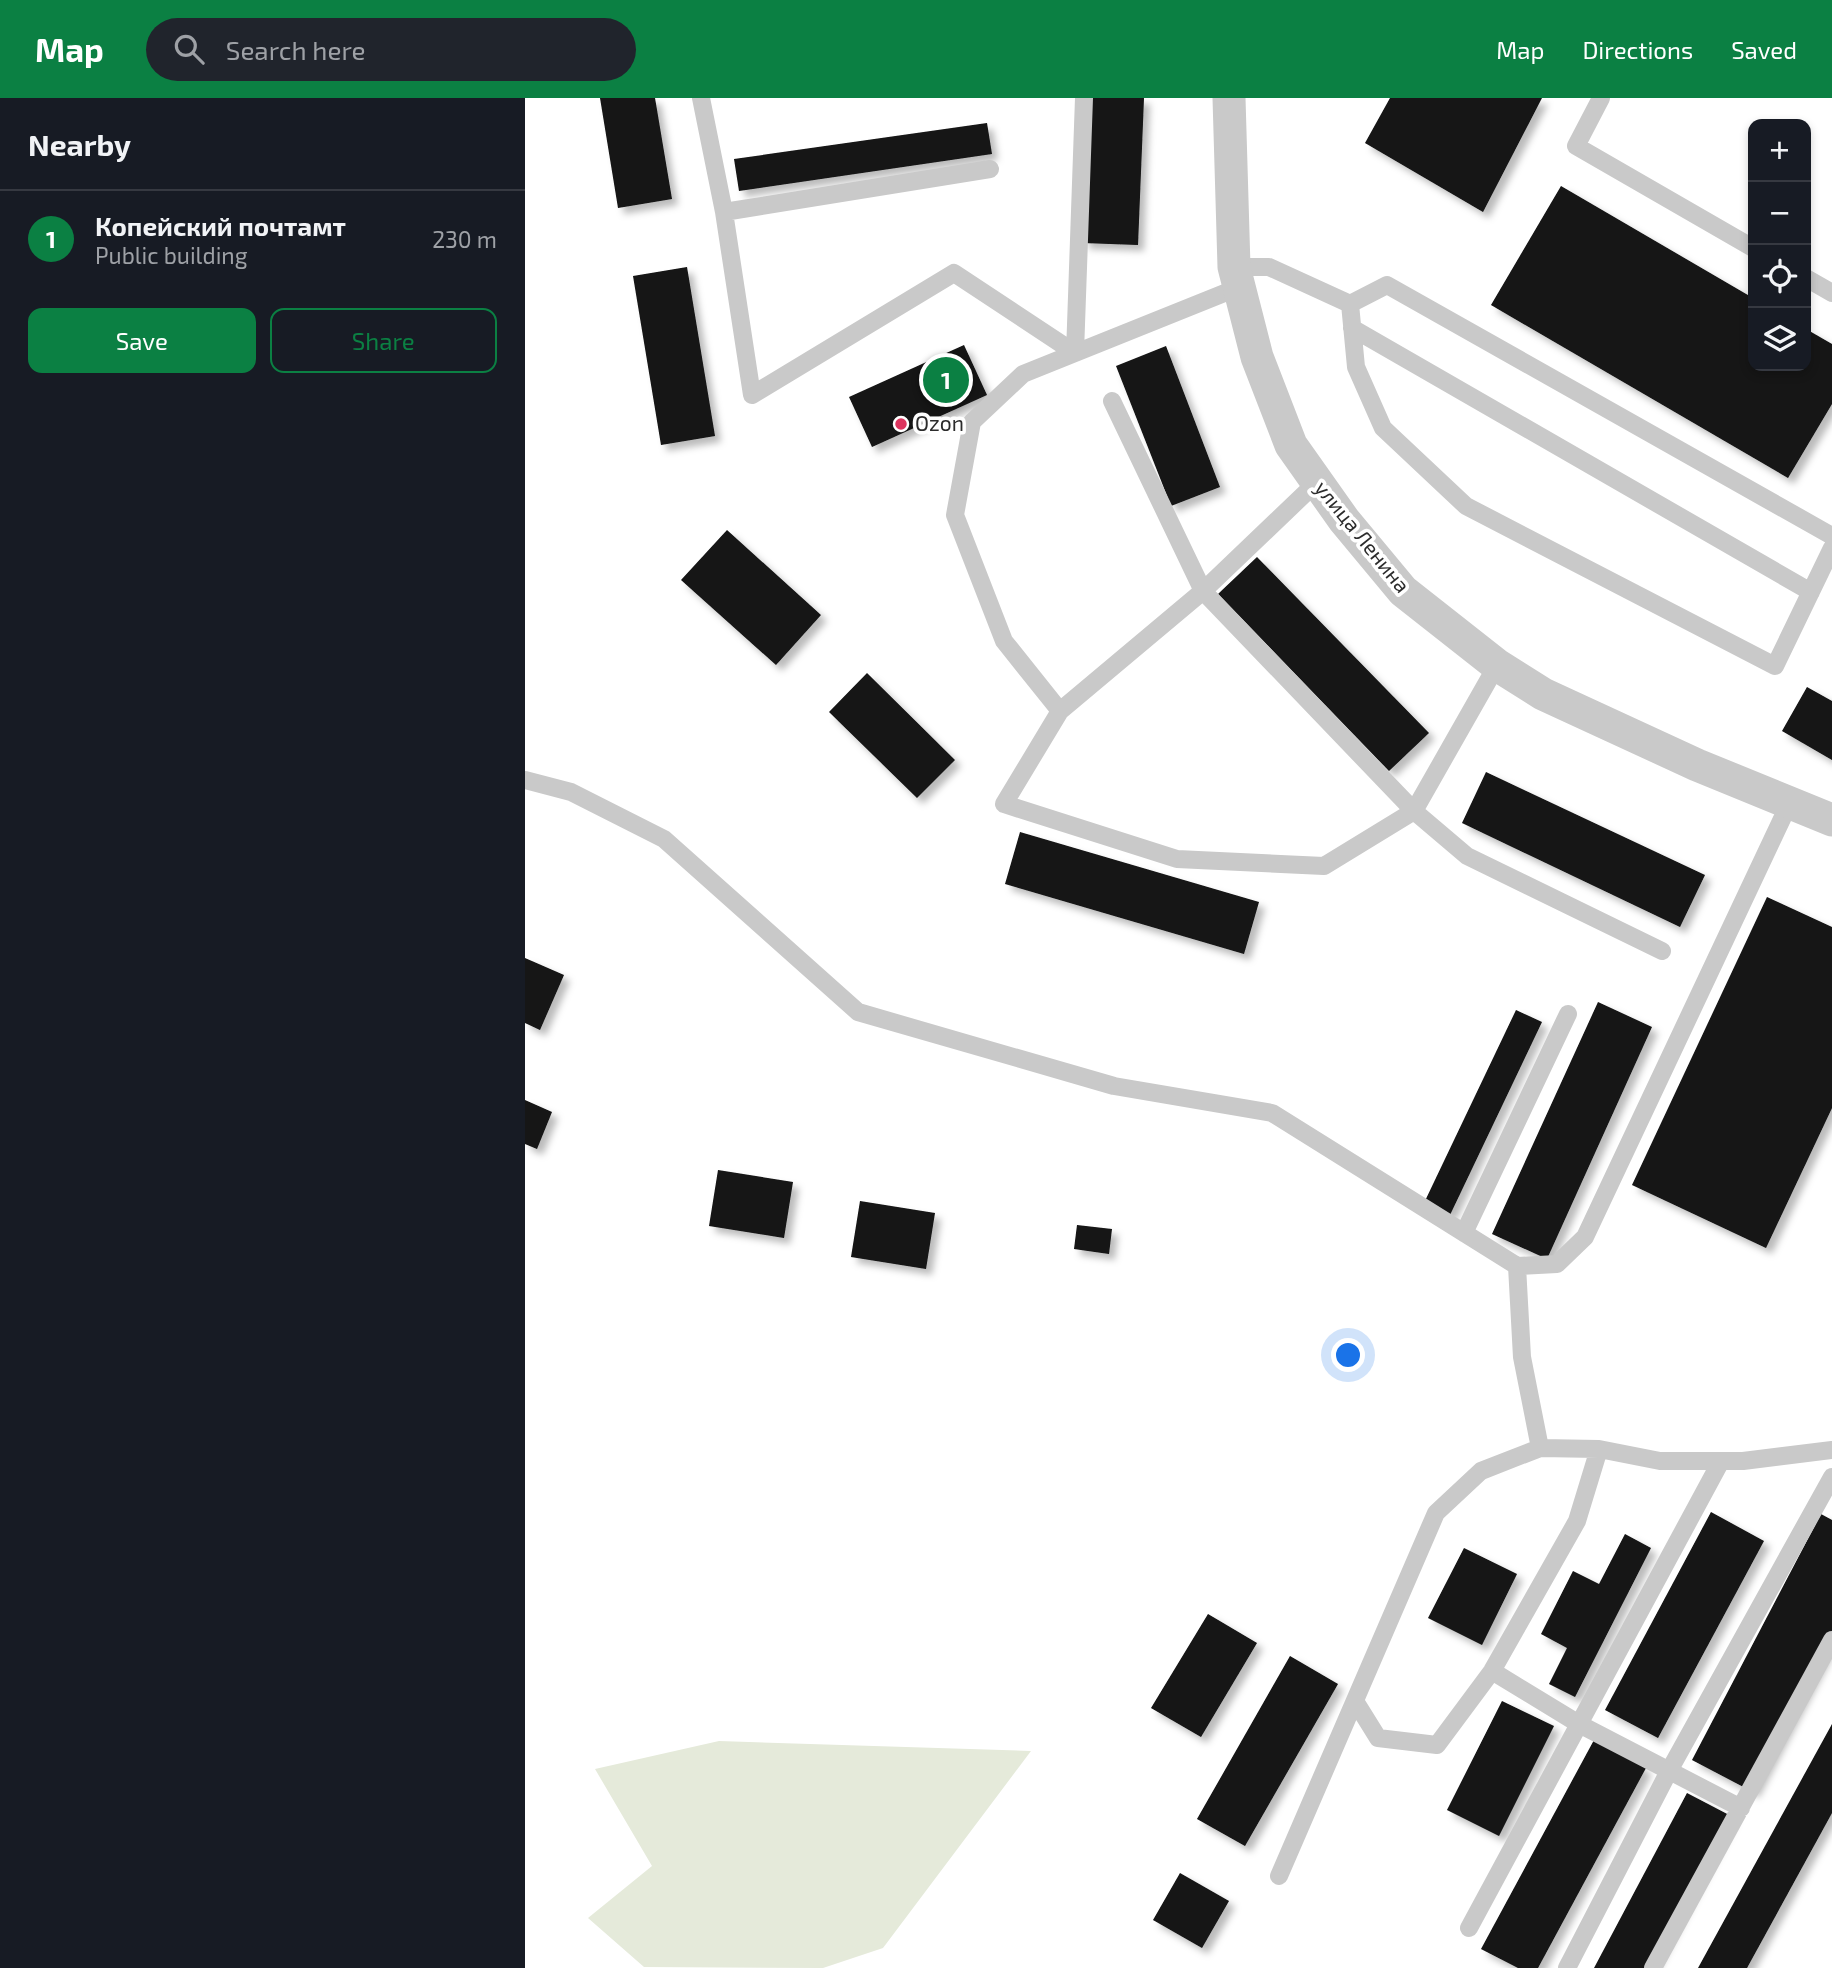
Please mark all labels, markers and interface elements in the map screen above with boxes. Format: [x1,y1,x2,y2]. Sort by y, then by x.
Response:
search box [146,18,636,81]
text: Map [35,29,104,69]
icon: search [170,30,208,68]
text: Search here [226,34,365,65]
text: Map [1496,35,1544,64]
text: Directions [1582,35,1693,64]
text: Saved [1731,35,1797,64]
map controls [1748,119,1811,371]
button: + [1748,119,1811,182]
text: Nearby [28,126,131,162]
button: − [1748,182,1811,245]
text: Копейский почтамт [95,210,346,241]
text: 1 [46,225,56,253]
text: 230 m [432,225,497,253]
text: Public building [95,241,248,269]
button: locate [1748,245,1811,308]
button: Save [28,308,256,373]
button: Share [270,308,497,373]
button: layers [1748,308,1811,371]
pin: 1 [923,354,969,406]
place label: Ozon [915,410,964,435]
marker: Ozon [893,416,909,432]
street label: улица Ленина [1310,475,1416,598]
your location [1331,1338,1365,1372]

